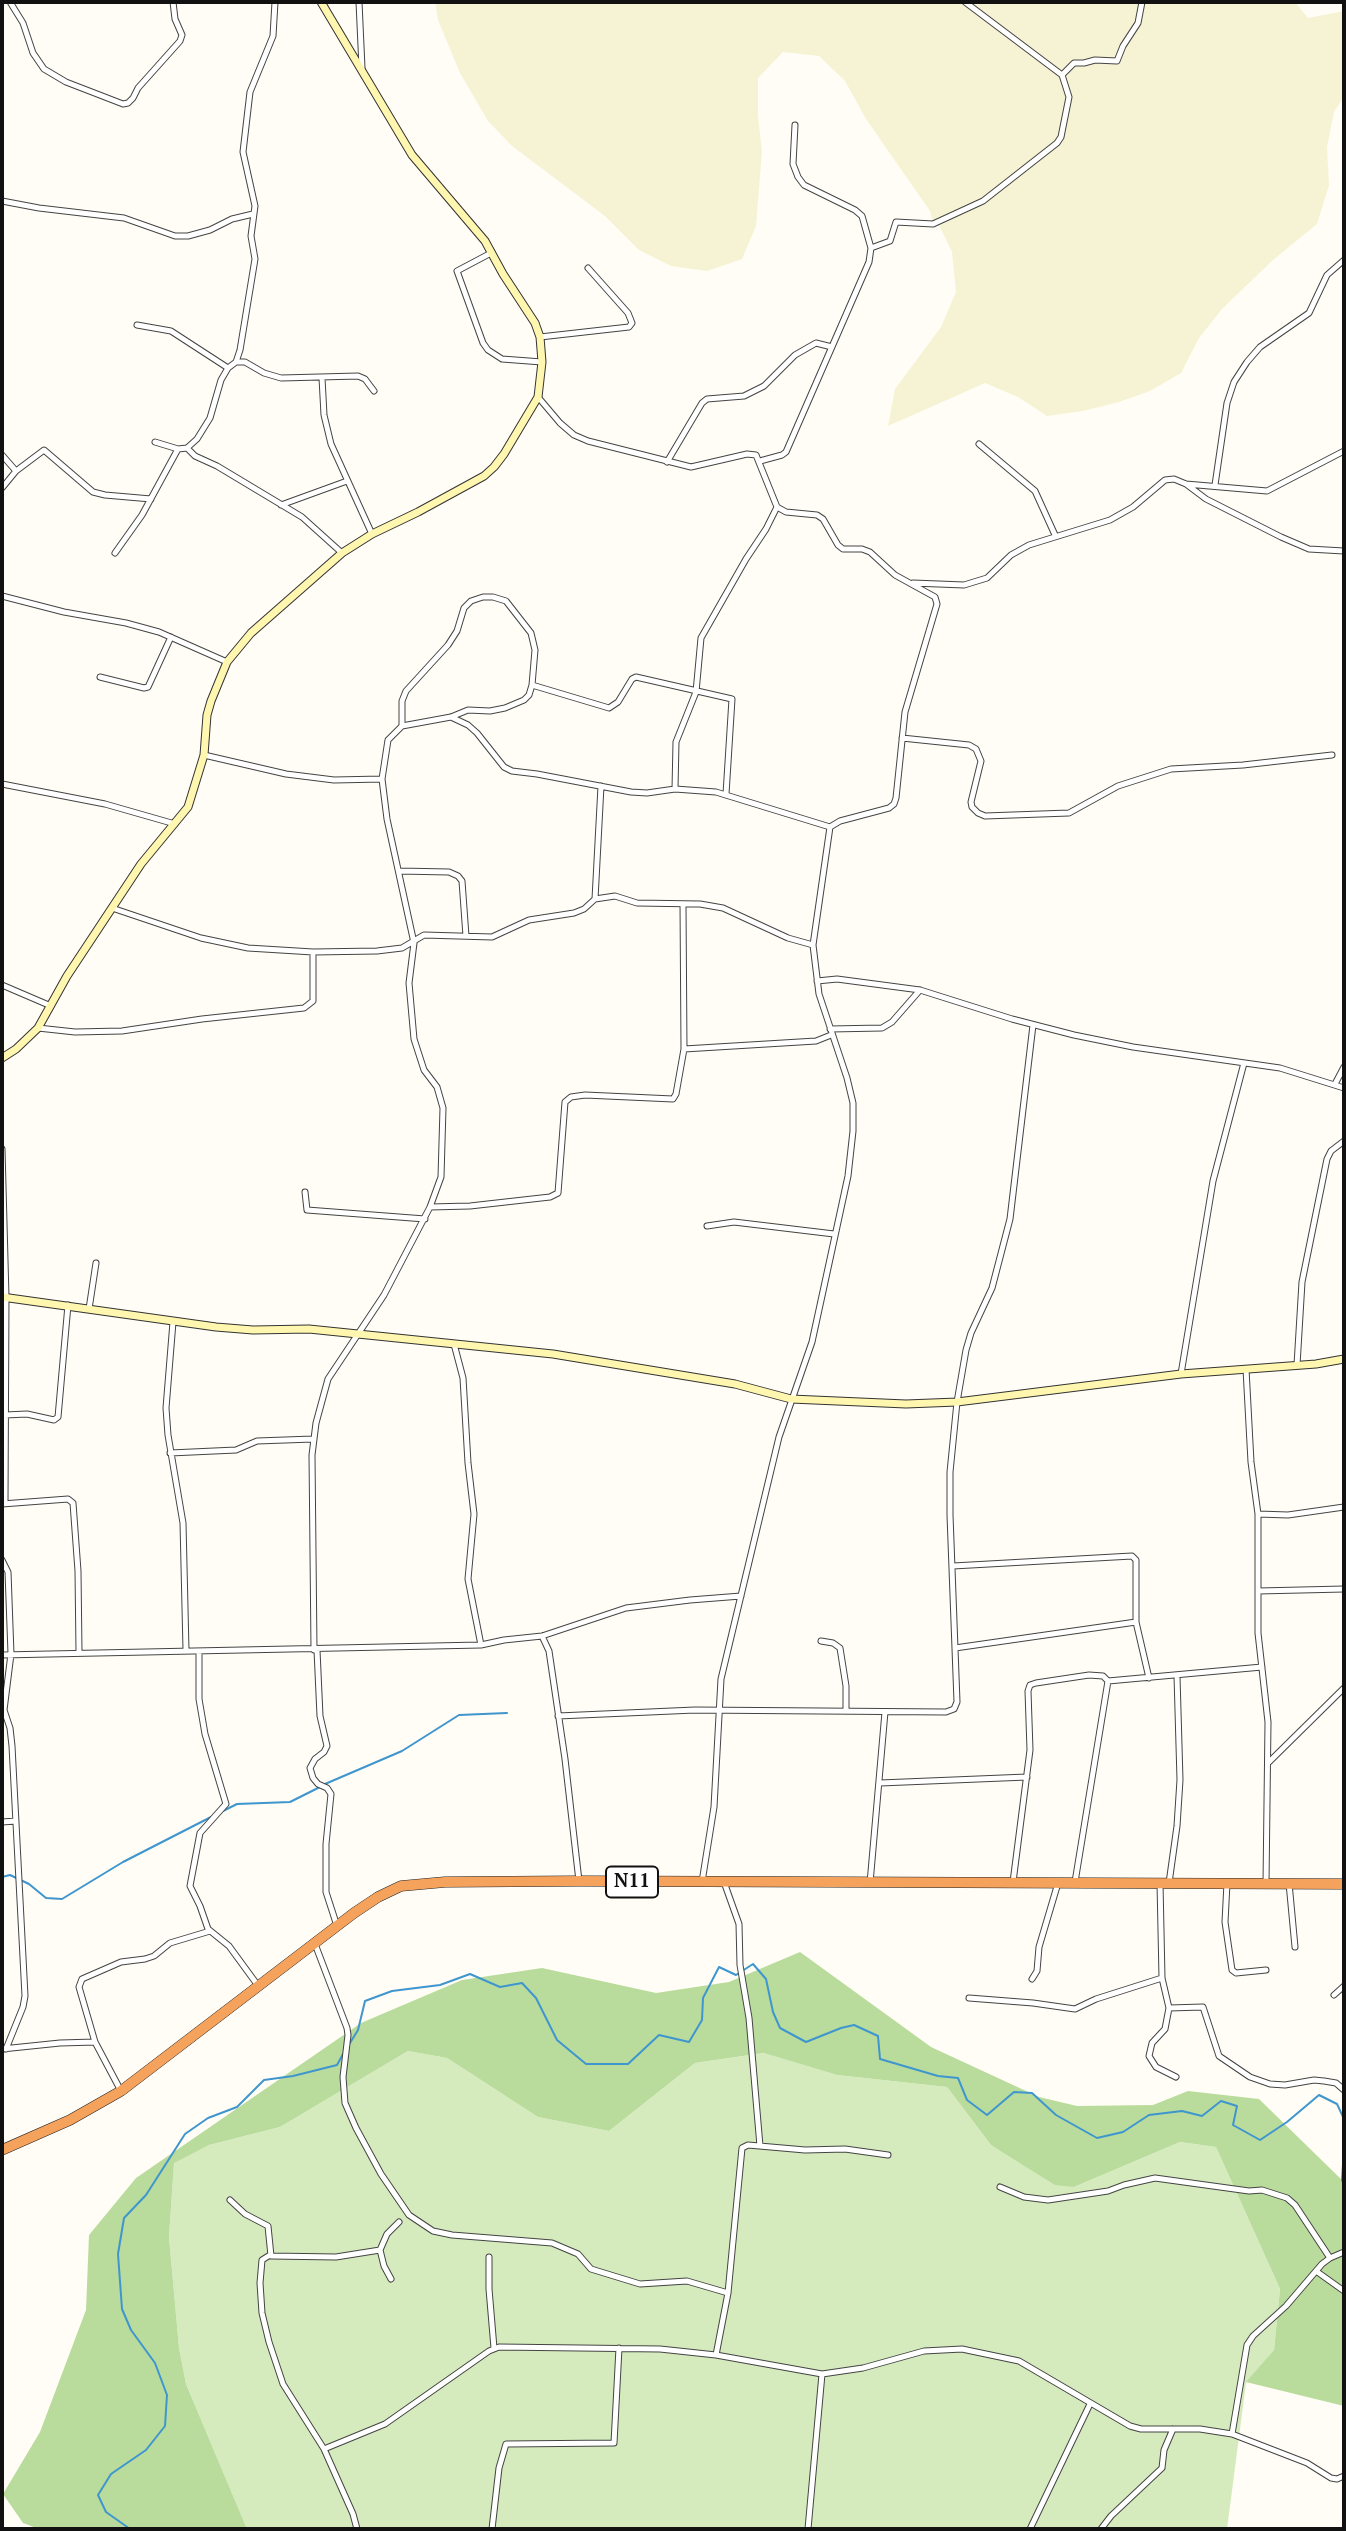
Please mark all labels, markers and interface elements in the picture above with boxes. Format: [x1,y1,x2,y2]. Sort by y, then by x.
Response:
road number: N11 [606,1866,658,1898]

